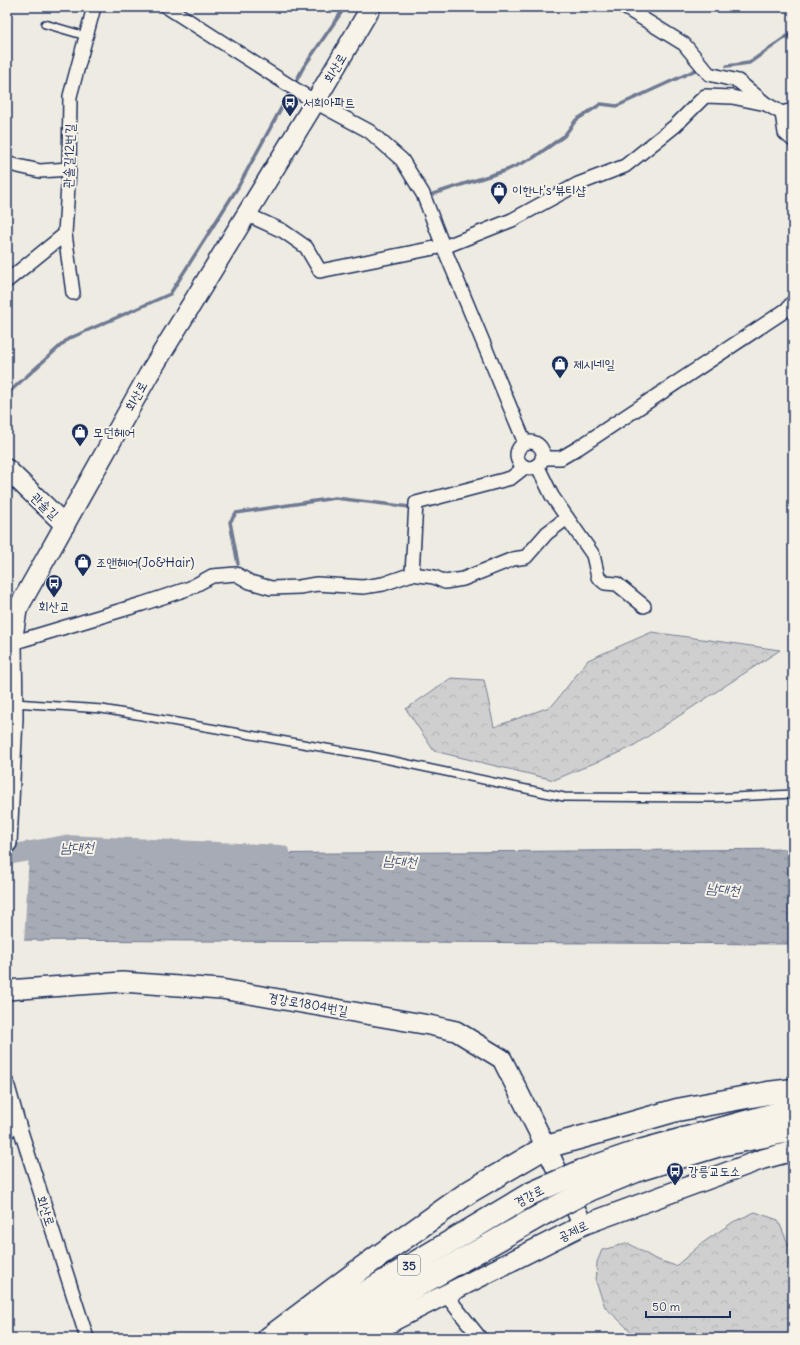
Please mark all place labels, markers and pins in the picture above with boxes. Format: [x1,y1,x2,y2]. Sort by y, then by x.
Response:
bus stop icon: 서희아파트 [280,92,300,117]
place label: 서희아파트 [303,94,355,111]
shop icon: 이한나's 뷰티샵 [489,180,509,205]
place label: 이한나's 뷰티샵 [512,182,586,199]
shop icon: 제시네일 [550,354,570,379]
place label: 제시네일 [573,356,615,373]
shop icon: 모던헤어 [70,422,90,447]
place label: 모던헤어 [93,424,135,441]
shop icon: 조앤헤어(Jo&Hair) [73,552,93,577]
place label: 조앤헤어(Jo&Hair) [96,554,195,571]
bus stop icon: 회산교 [44,573,64,598]
place label: 회산교 [38,598,70,615]
bus stop icon: 강릉교도소 [665,1161,685,1186]
place label: 강릉교도소 [688,1163,740,1180]

